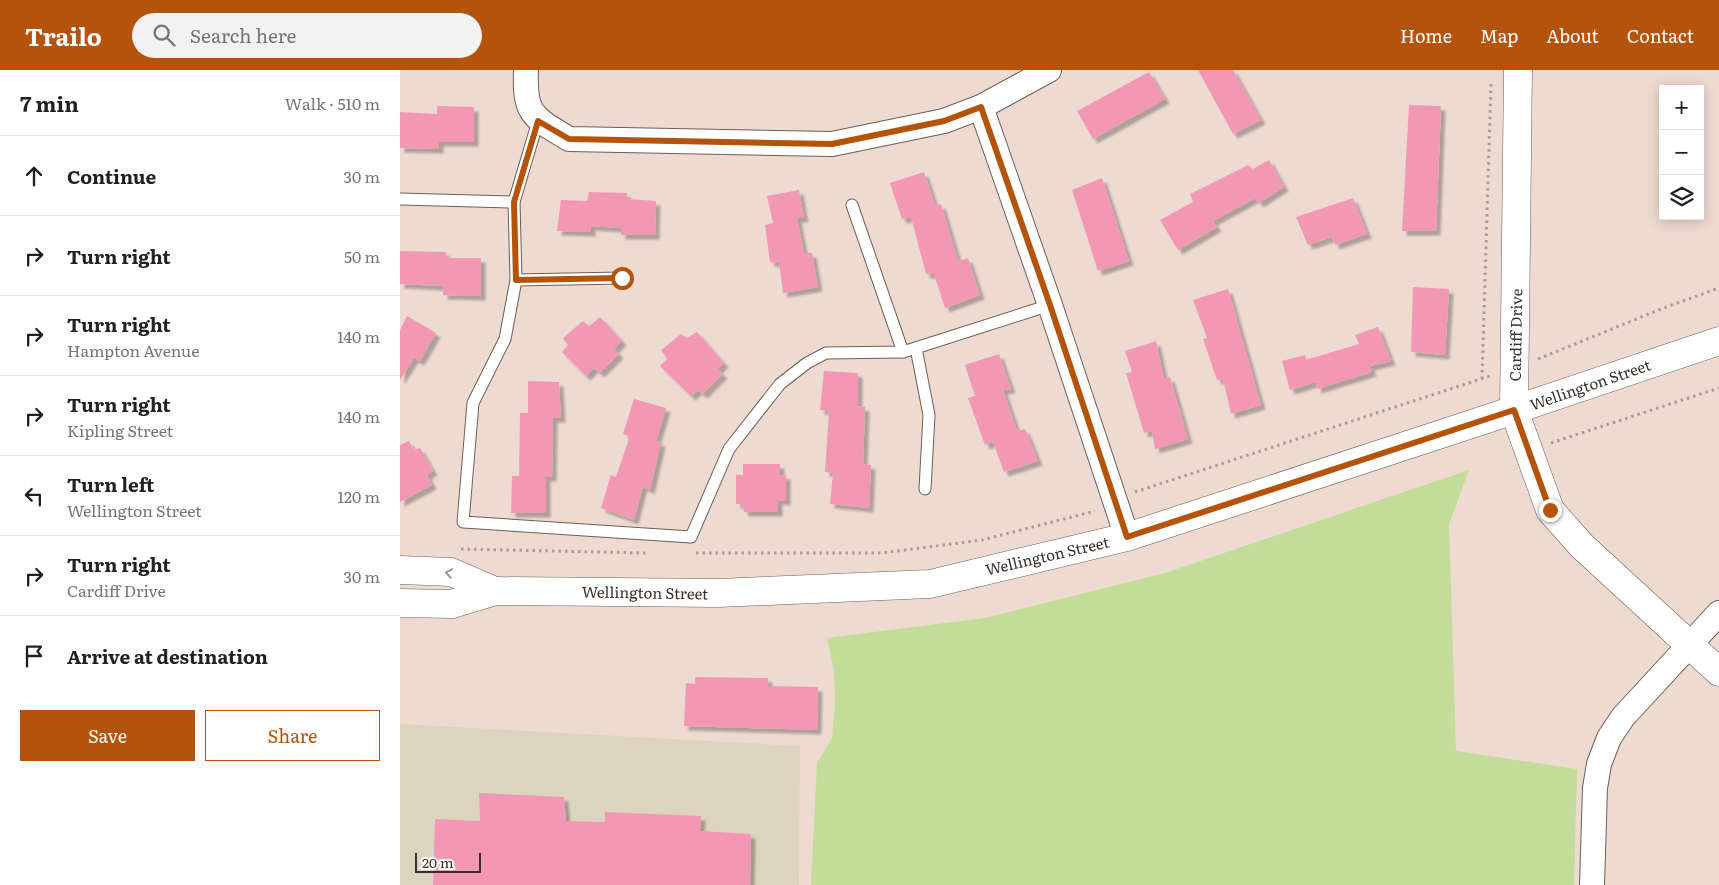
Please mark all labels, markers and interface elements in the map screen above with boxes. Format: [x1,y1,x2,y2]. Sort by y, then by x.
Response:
search box [132,13,482,58]
text: Trailo [25,18,102,53]
icon: search [150,21,178,49]
text: Search here [190,21,296,49]
text: Home [1400,22,1452,49]
text: Map [1480,22,1518,49]
text: About [1546,22,1599,49]
text: Contact [1627,22,1694,49]
map controls [1659,85,1704,220]
button: + [1659,85,1704,130]
text: 7 min [20,87,79,118]
text: Walk · 510 m [285,91,380,115]
button: − [1659,130,1704,175]
icon: ahead [20,162,48,190]
text: Continue [67,162,156,190]
text: 30 m [343,164,380,188]
button: layers [1659,175,1704,220]
icon: right [20,242,48,270]
text: Turn right [67,242,171,270]
text: 50 m [344,244,380,268]
route start [611,267,634,290]
street label: Cardiff Drive [1503,288,1527,381]
text: Turn right [67,310,171,338]
icon: right [20,322,48,350]
text: 140 m [337,324,380,348]
text: Hampton Avenue [67,338,199,362]
street label: Wellington Street [1526,353,1654,415]
text: Turn right [67,390,171,418]
icon: right [20,402,48,430]
text: 140 m [337,404,380,428]
text: Kipling Street [67,418,173,442]
text: Turn left [67,470,154,498]
icon: left [20,482,48,510]
text: 120 m [337,484,380,508]
text: Wellington Street [67,498,202,522]
route end [1539,499,1562,522]
street label: Wellington Street [983,530,1111,580]
text: Turn right [67,550,171,578]
icon: right [20,562,48,590]
text: 30 m [343,564,380,588]
one-way arrow [445,569,454,579]
text: Cardiff Drive [67,578,166,602]
street label: Wellington Street [582,579,708,605]
icon: arrive [20,642,48,670]
text: Arrive at destination [67,642,268,670]
button: Save [20,710,195,761]
button: Share [205,710,380,761]
scale bar [415,850,481,873]
text: 20 m [422,852,454,872]

